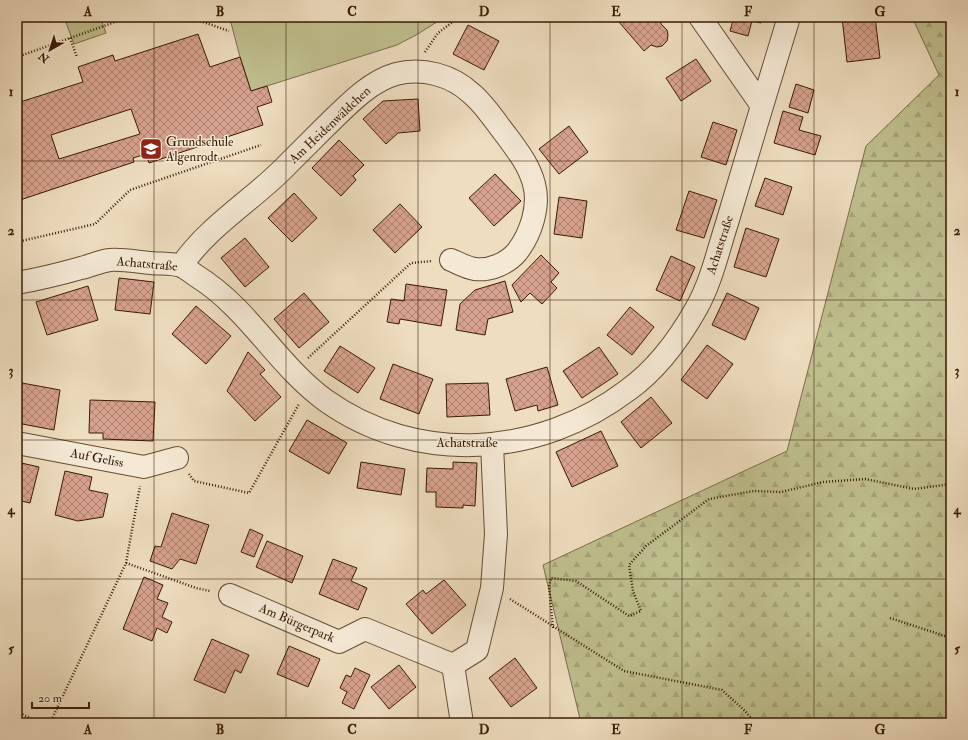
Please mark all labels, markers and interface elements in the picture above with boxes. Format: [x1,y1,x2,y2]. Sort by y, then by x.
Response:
text: A [83,4,93,20]
text: B [216,4,224,20]
text: C [347,4,357,20]
text: D [479,4,490,20]
text: E [611,4,621,20]
text: F [744,4,753,20]
text: G [875,4,886,20]
north arrow [30,30,70,70]
text: N [35,49,53,66]
street label: Am Heidenwäldchen [285,83,374,168]
text: 1 [9,84,14,100]
text: 1 [955,84,960,100]
place label: Grundschule Algenrodt [165,134,234,165]
school or university icon: Grundschule Algenrodt [138,136,164,162]
street label: Achatstraße [703,213,737,278]
text: 2 [8,223,15,239]
text: 2 [954,223,961,239]
street label: Achatstraße [115,253,179,275]
text: 3 [9,363,14,379]
text: 3 [955,363,960,379]
street label: Achatstraße [435,435,498,451]
street label: Auf Geliss [68,445,126,471]
text: 4 [6,502,15,518]
text: 4 [952,502,961,518]
street label: Am Bürgerpark [255,599,338,647]
text: 5 [8,641,14,657]
text: 5 [954,641,960,657]
scale bar [32,684,89,710]
text: 20 m [38,691,63,706]
text: A [83,722,93,738]
text: B [216,722,224,738]
text: C [347,722,357,738]
text: D [479,722,490,738]
text: E [611,722,621,738]
text: F [744,722,753,738]
text: G [875,722,886,738]

